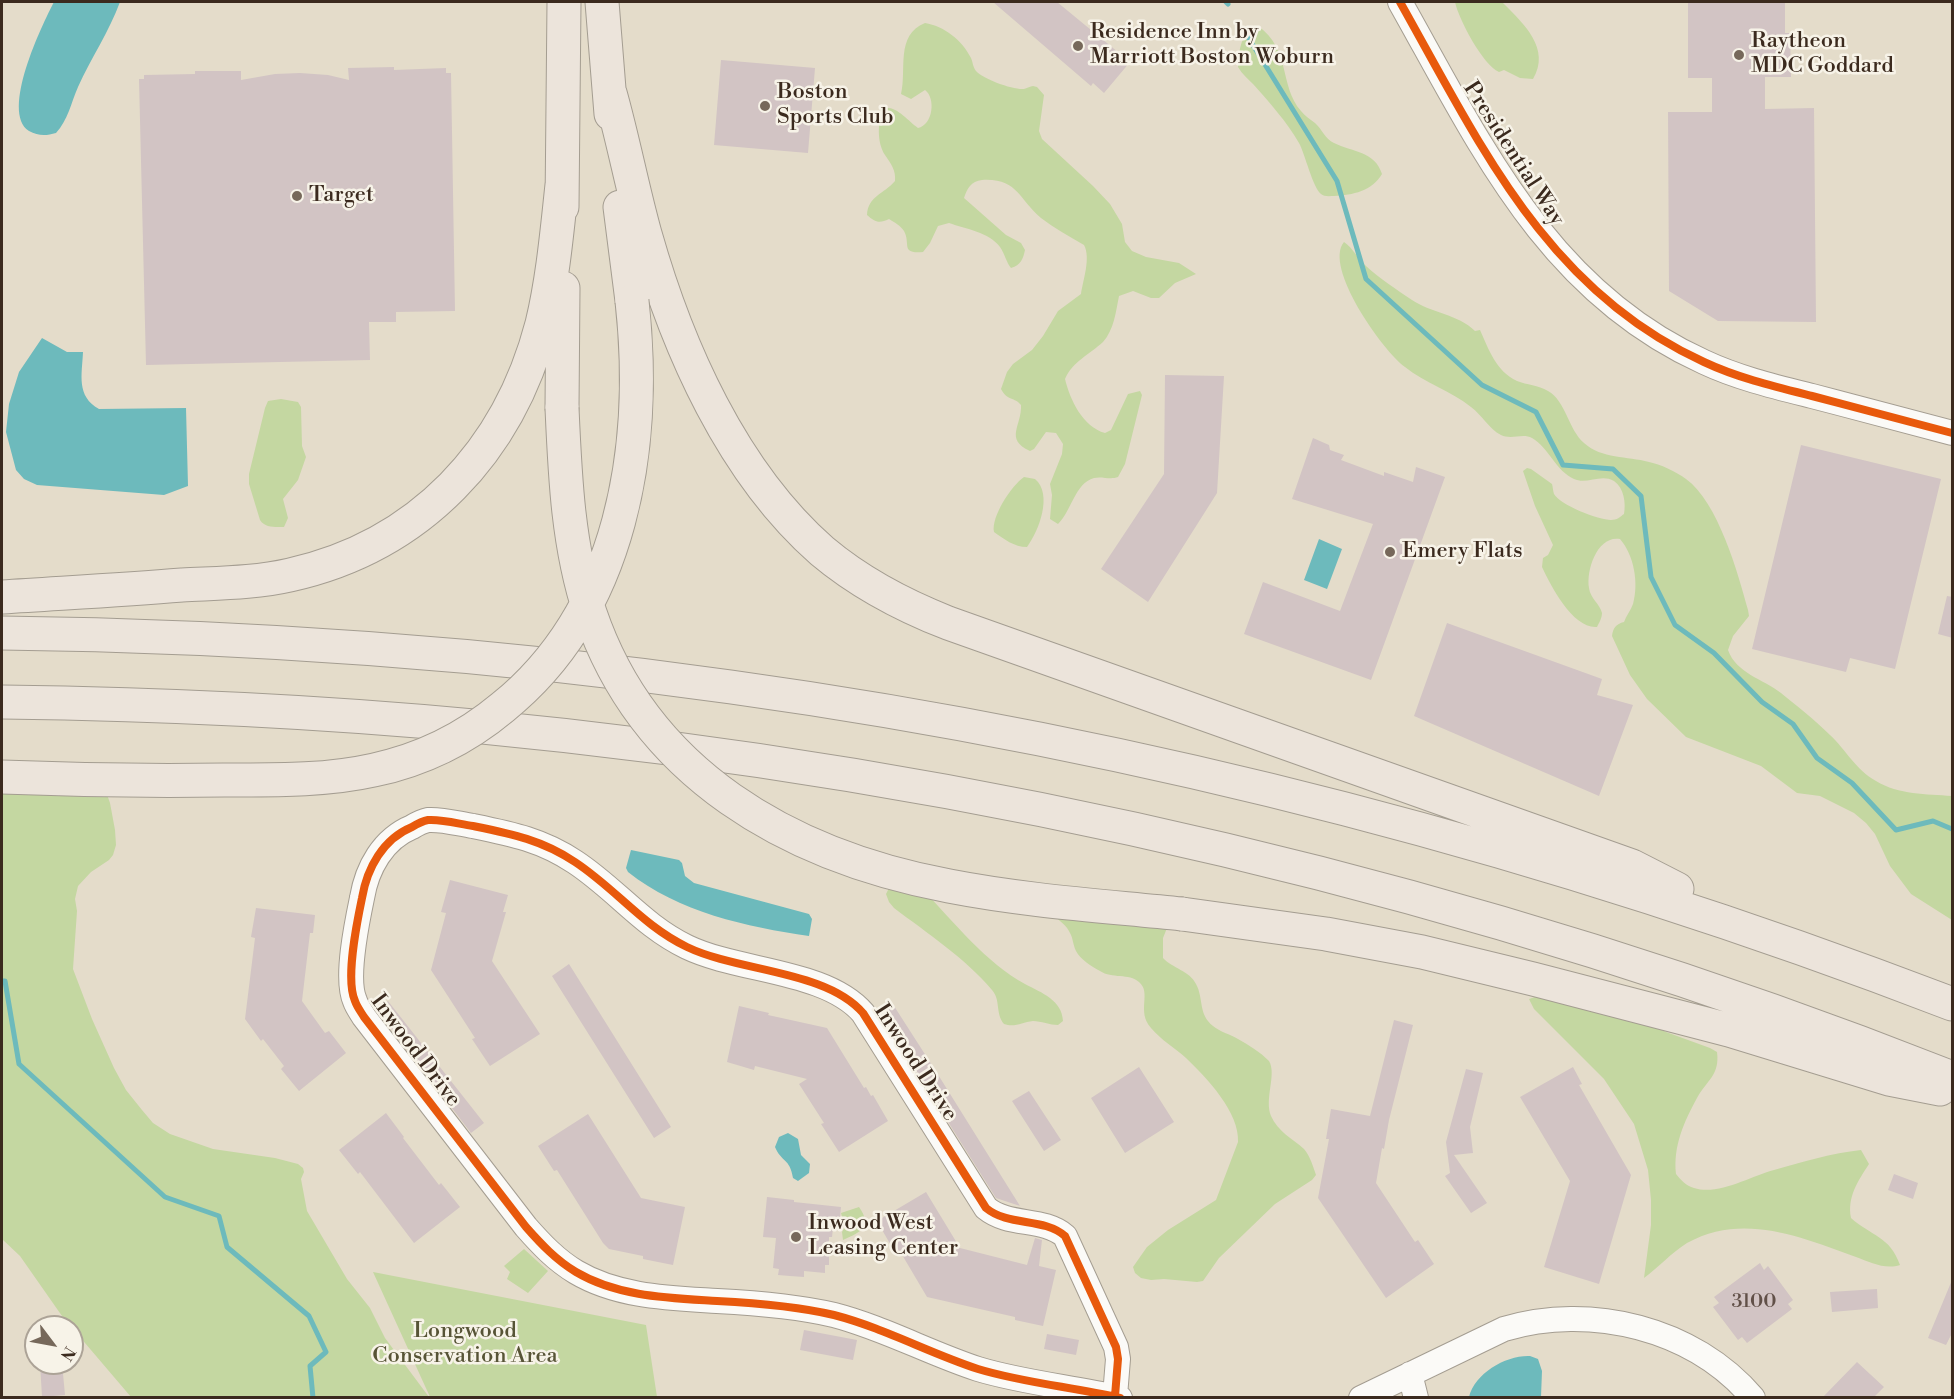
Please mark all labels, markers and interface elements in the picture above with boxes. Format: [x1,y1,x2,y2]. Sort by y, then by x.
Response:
place label: Residence Inn by Marriott Boston Woburn [1090,20,1334,72]
place label: Raytheon MDC Goddard [1751,29,1894,80]
marker: Residence Inn by Marriott Boston Woburn [1071,39,1085,53]
marker: Raytheon MDC Goddard [1732,48,1746,62]
street label: Presidential Way [1457,77,1569,231]
place label: Boston Sports Club [777,80,893,132]
marker: Boston Sports Club [758,99,772,113]
place label: Target [309,183,374,209]
marker: Target [290,189,304,203]
place label: Emery Flats [1402,539,1523,565]
marker: Emery Flats [1383,545,1397,559]
street label: Inwood Drive [364,989,466,1113]
street label: Inwood Drive [867,1000,963,1126]
place label: Inwood West Leasing Center [808,1211,958,1262]
marker: Inwood West Leasing Center [789,1230,803,1244]
house number: 3100 [1731,1290,1777,1314]
north arrow [24,1315,84,1375]
park label: Longwood Conservation Area [372,1319,558,1370]
text: N [56,1343,79,1364]

